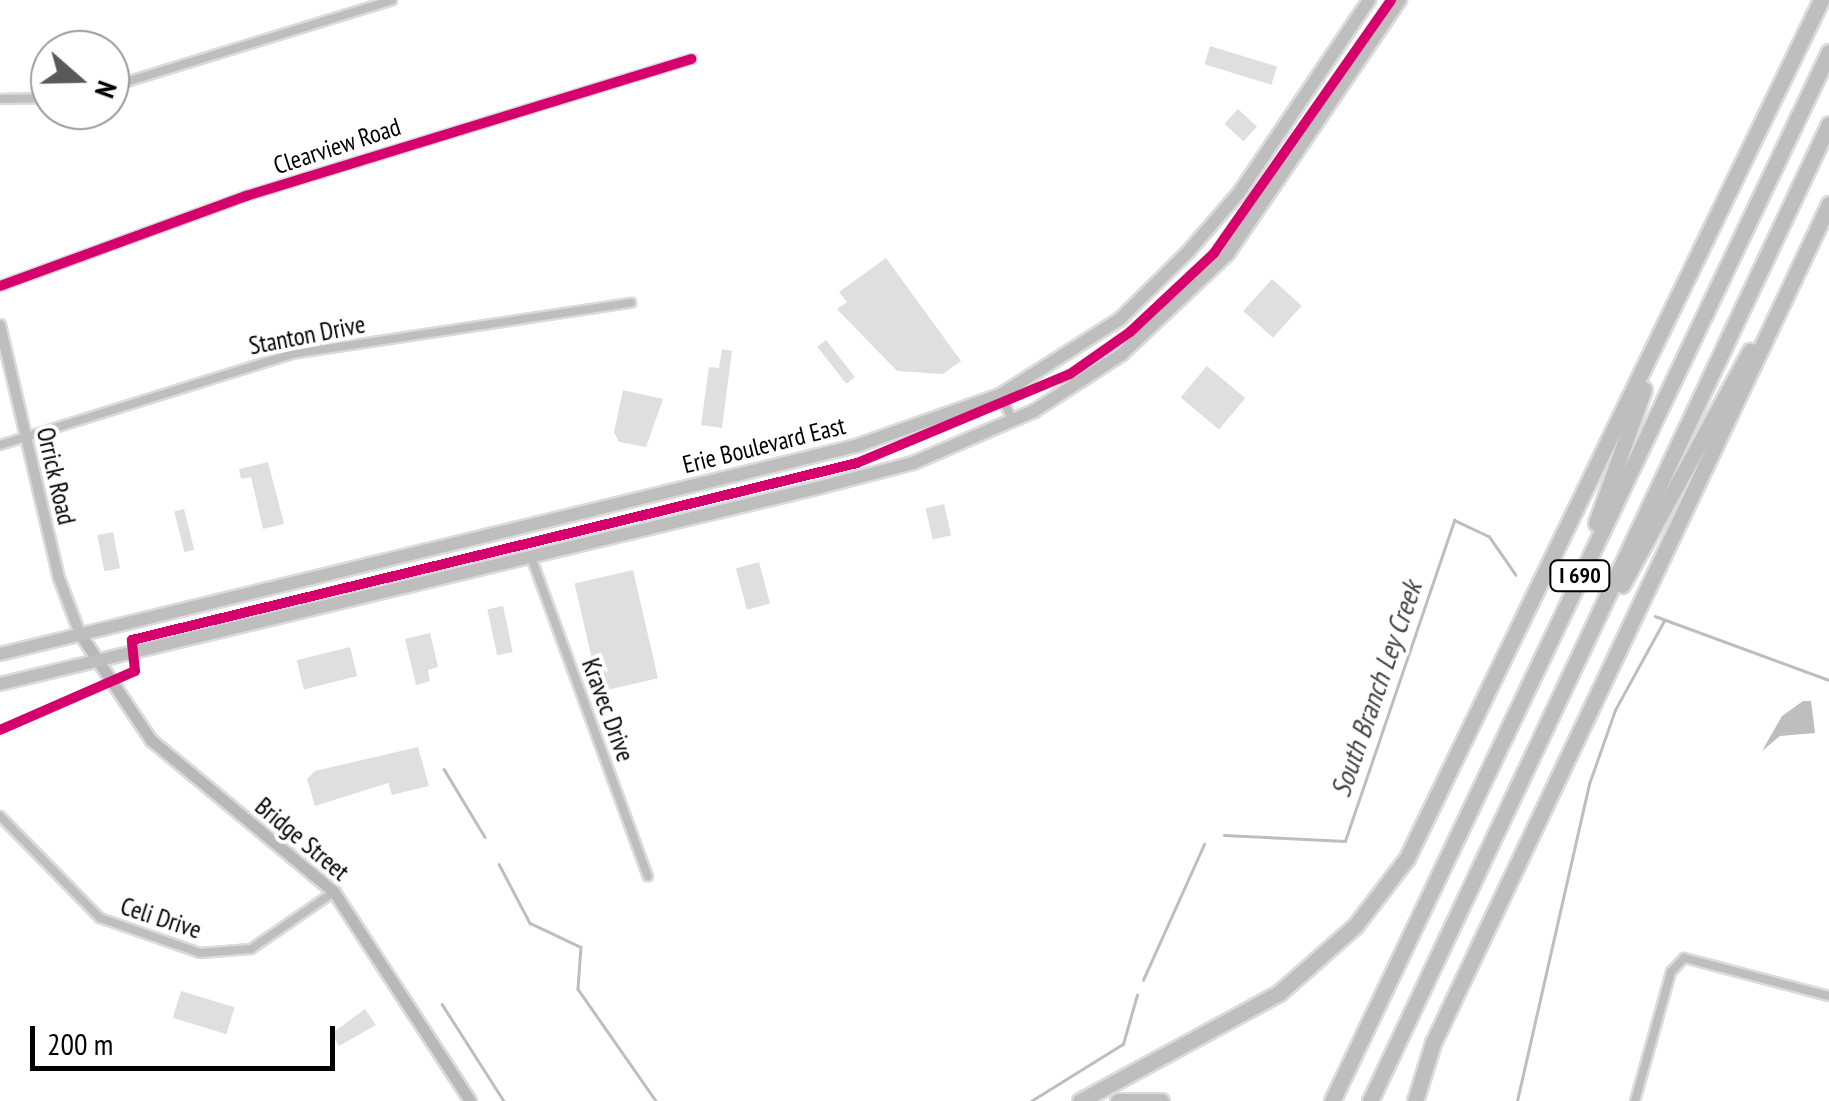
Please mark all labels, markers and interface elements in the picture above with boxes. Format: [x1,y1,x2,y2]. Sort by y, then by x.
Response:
north arrow [30,30,130,130]
text: N [87,76,127,103]
street label: Clearview Road [269,111,405,181]
street label: Stanton Drive [246,309,368,361]
street label: Erie Boulevard East [680,410,848,480]
street label: Orrick Road [30,424,82,528]
road number: I 690 [1548,559,1612,593]
water label: South Branch Ley Creek [1323,576,1429,802]
street label: Kravec Drive [575,654,641,766]
street label: Bridge Street [249,791,355,887]
street label: Celi Drive [117,891,205,945]
scale bar [35,1006,340,1068]
text: 200 m [47,1024,113,1063]

